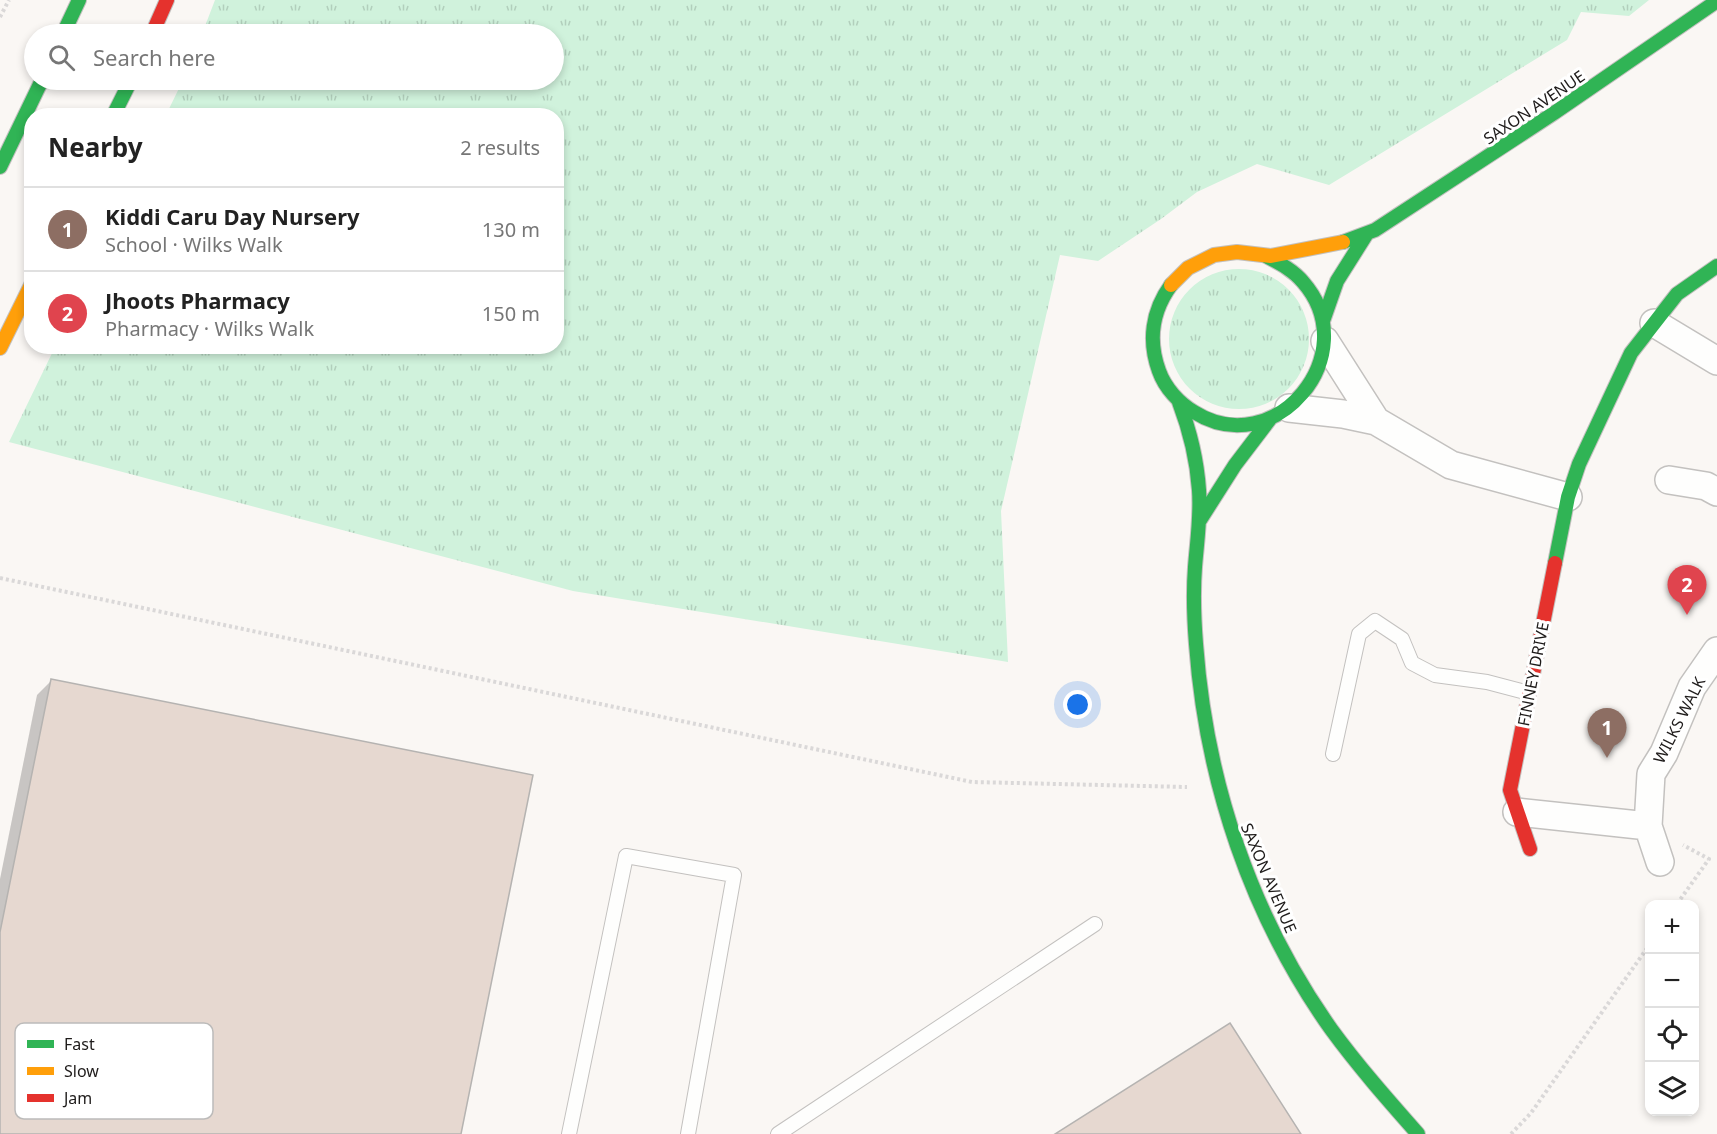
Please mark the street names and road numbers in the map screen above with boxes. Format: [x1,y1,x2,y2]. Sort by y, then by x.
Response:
street label: SAXON AVENUE [1479,65,1589,149]
street label: FINNEY DRIVE [1512,620,1554,728]
street label: WILKS WALK [1648,673,1710,767]
street label: SAXON AVENUE [1236,820,1302,936]

